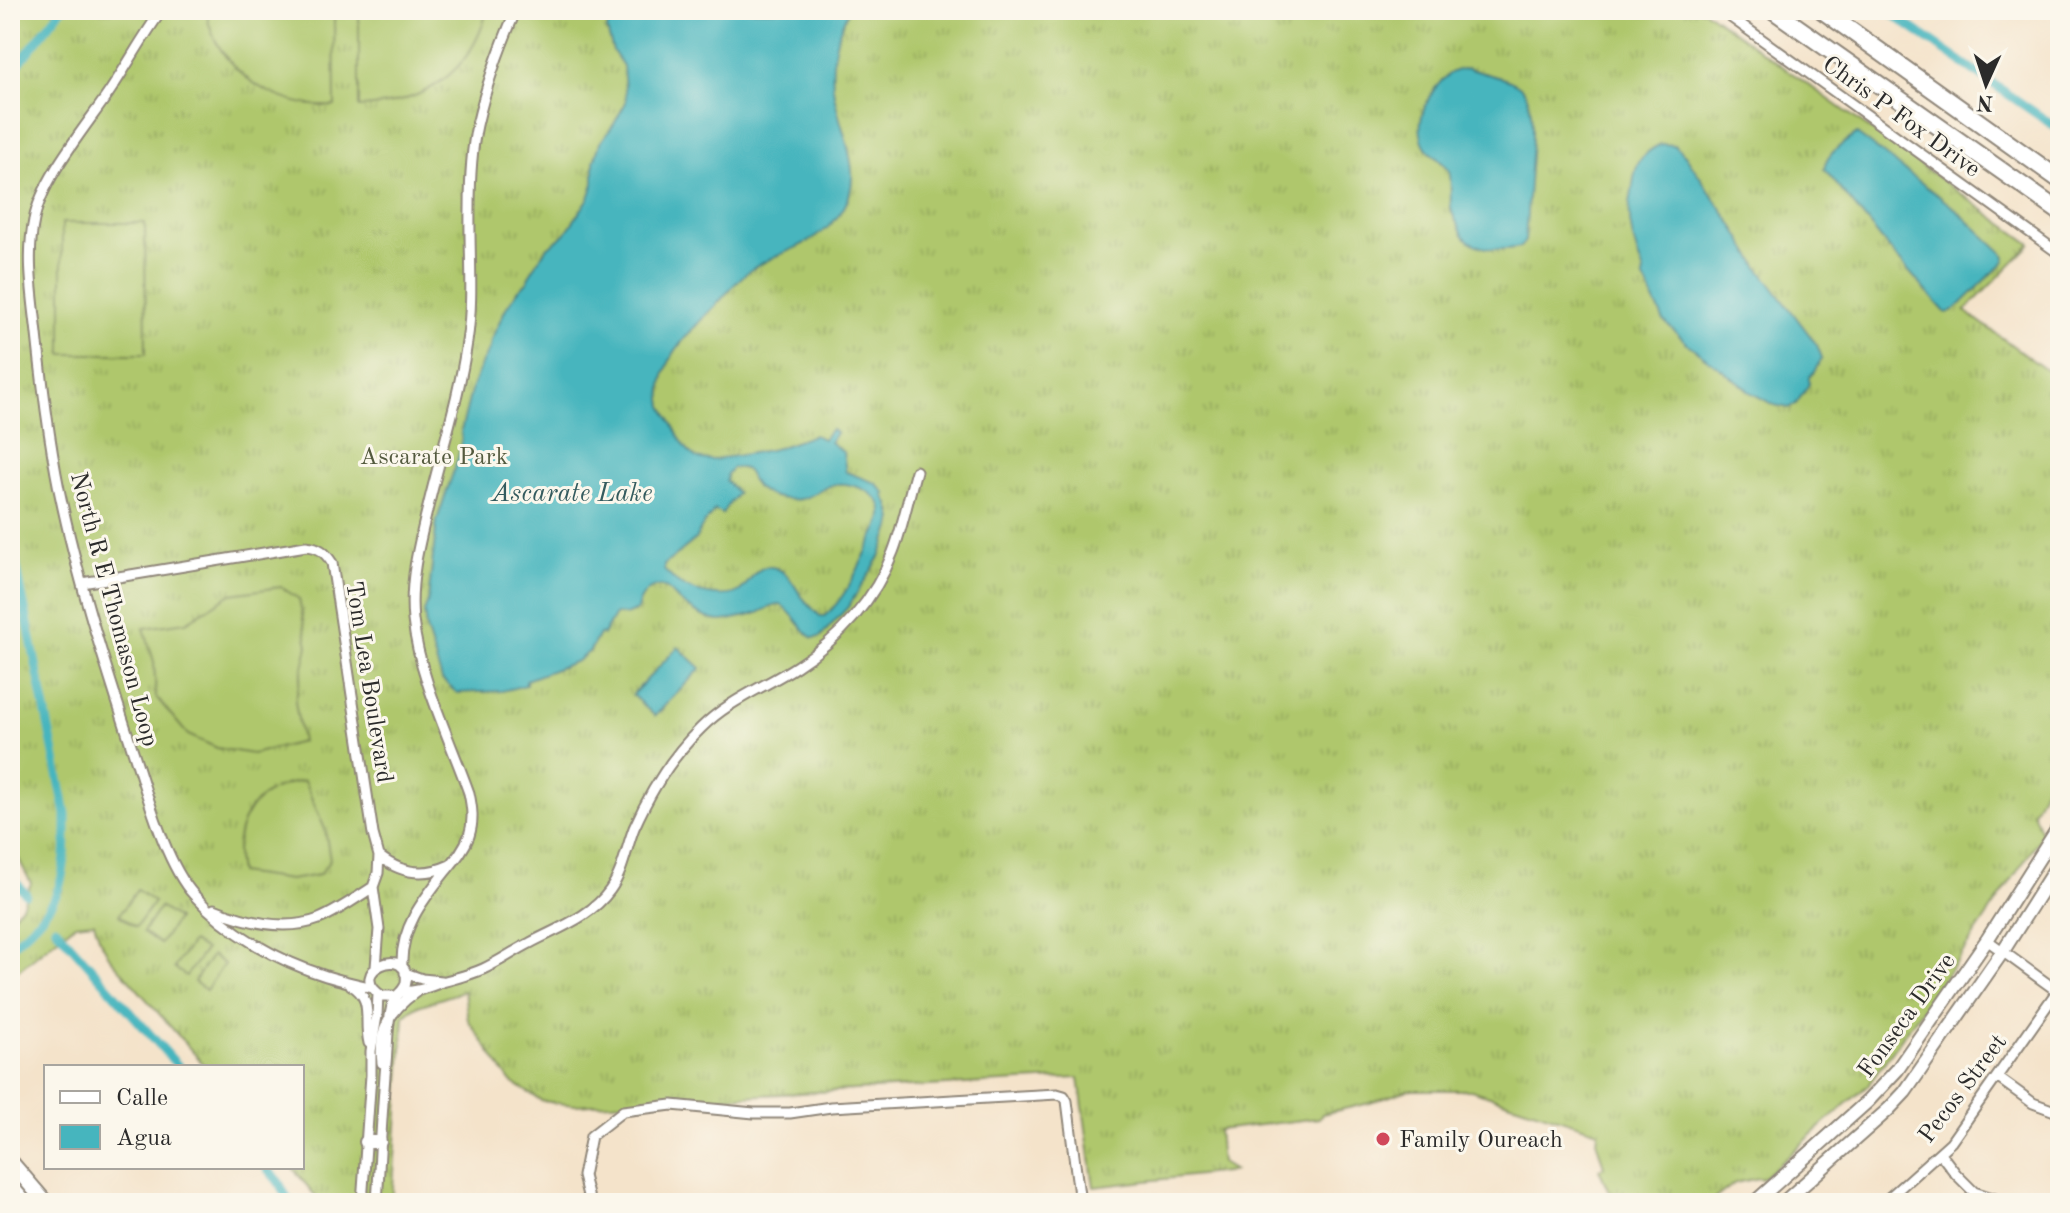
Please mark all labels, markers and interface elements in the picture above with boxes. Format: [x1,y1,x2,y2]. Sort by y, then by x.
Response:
north arrow [1946,44,2026,124]
street label: Chris P Fox Drive [1818,53,1984,183]
text: N [1976,91,1994,113]
park label: Ascarate Park [360,446,508,470]
street label: North R E Thomason Loop [65,470,161,749]
water label: Ascarate Lake [489,481,653,507]
street label: Tom Lea Boulevard [340,580,396,785]
street label: Fonseca Drive [1855,949,1961,1083]
street label: Pecos Street [1915,1030,2012,1148]
legend [44,1065,304,1169]
text: Calle [116,1087,168,1111]
text: Agua [116,1127,172,1151]
place label: Family Oureach [1399,1129,1563,1153]
marker: Family Oureach [1374,1130,1392,1148]

